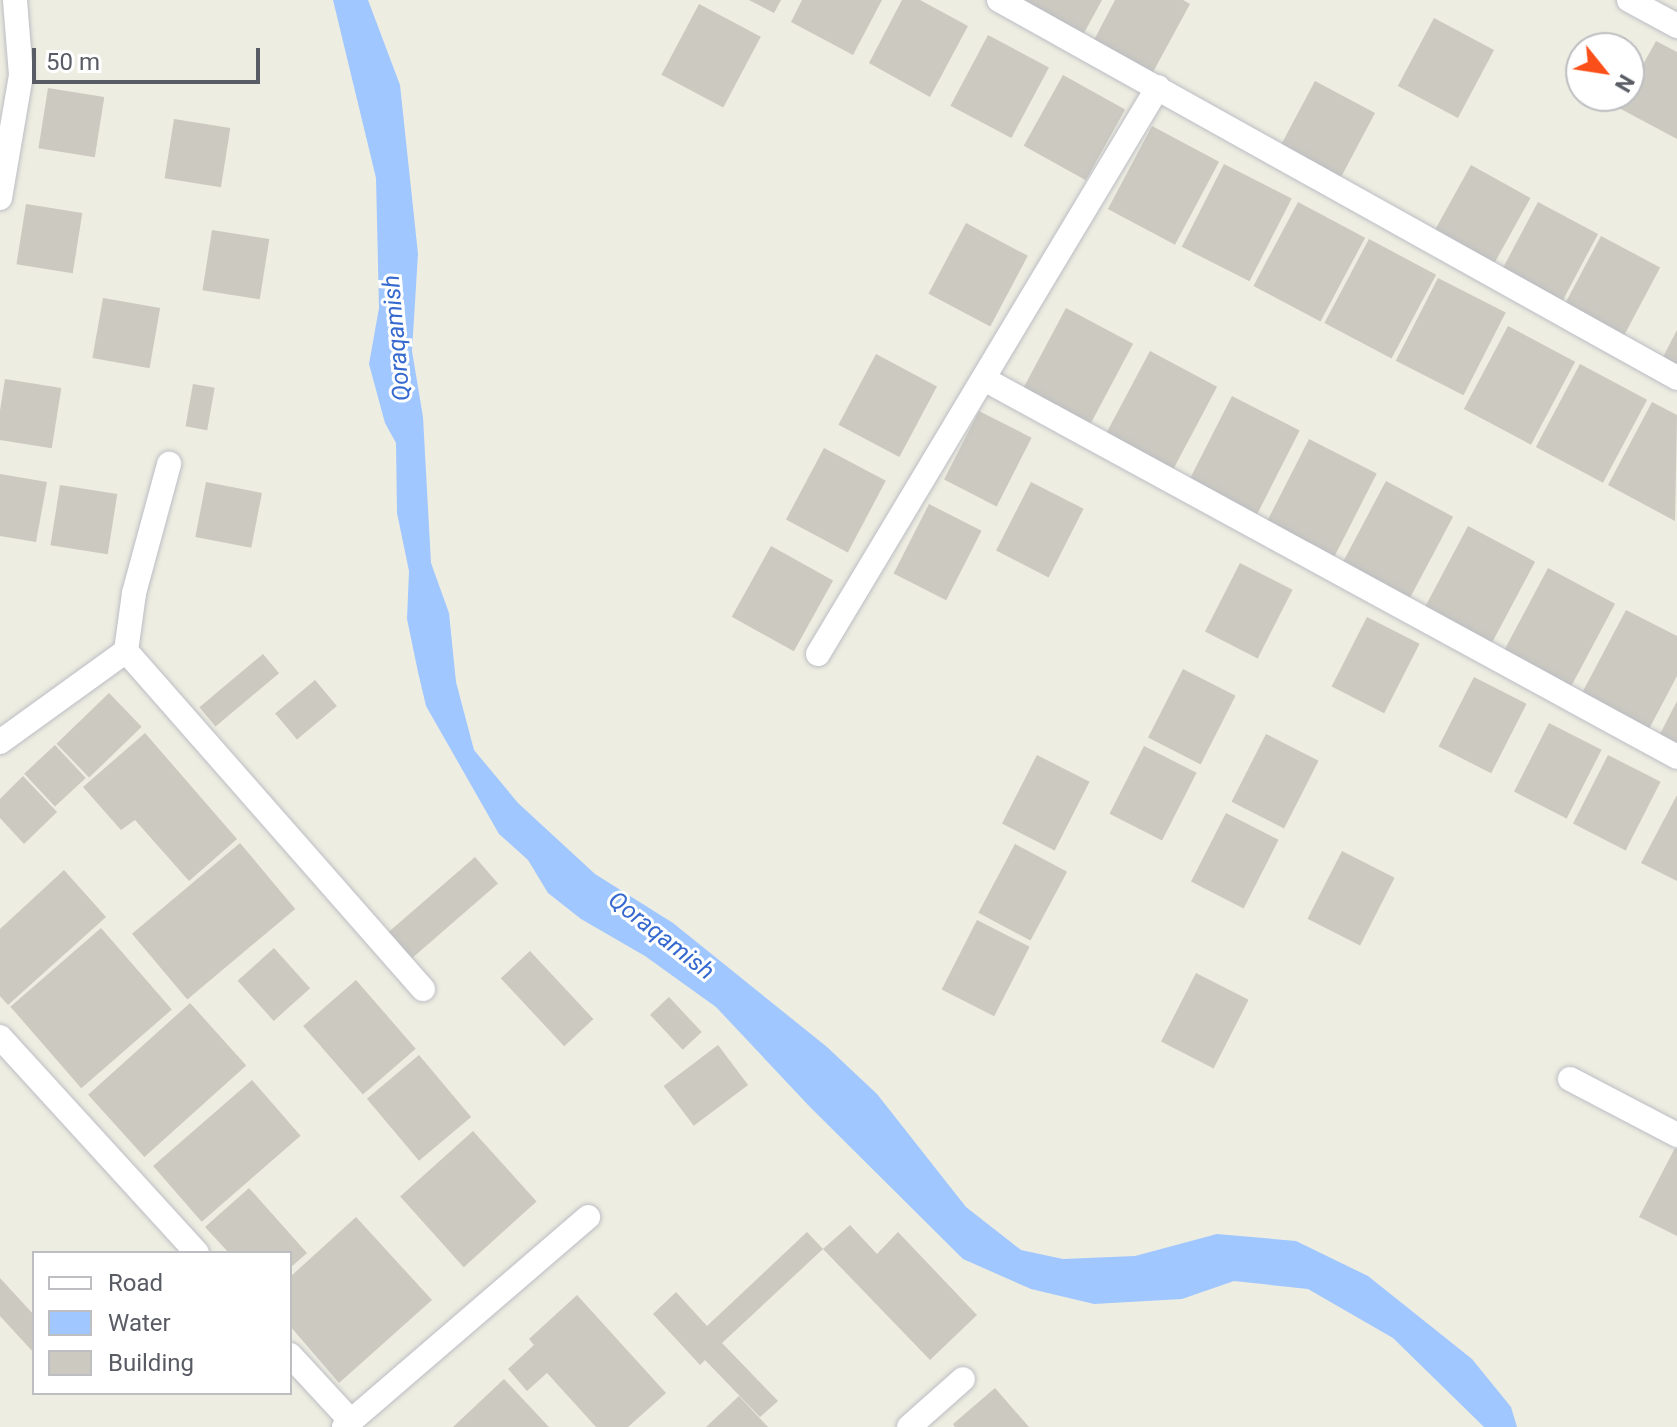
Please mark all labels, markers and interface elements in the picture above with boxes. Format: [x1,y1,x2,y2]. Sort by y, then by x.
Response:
scale bar [36,32,264,82]
north arrow [1565,32,1645,112]
text: 50 m [46,48,100,76]
text: N [1610,70,1639,96]
water label: Qoraqamish [377,274,417,402]
water label: Qoraqamish [602,886,720,986]
legend [32,1251,292,1395]
text: Road [108,1269,163,1297]
text: Water [108,1309,171,1337]
text: Building [108,1349,194,1377]

